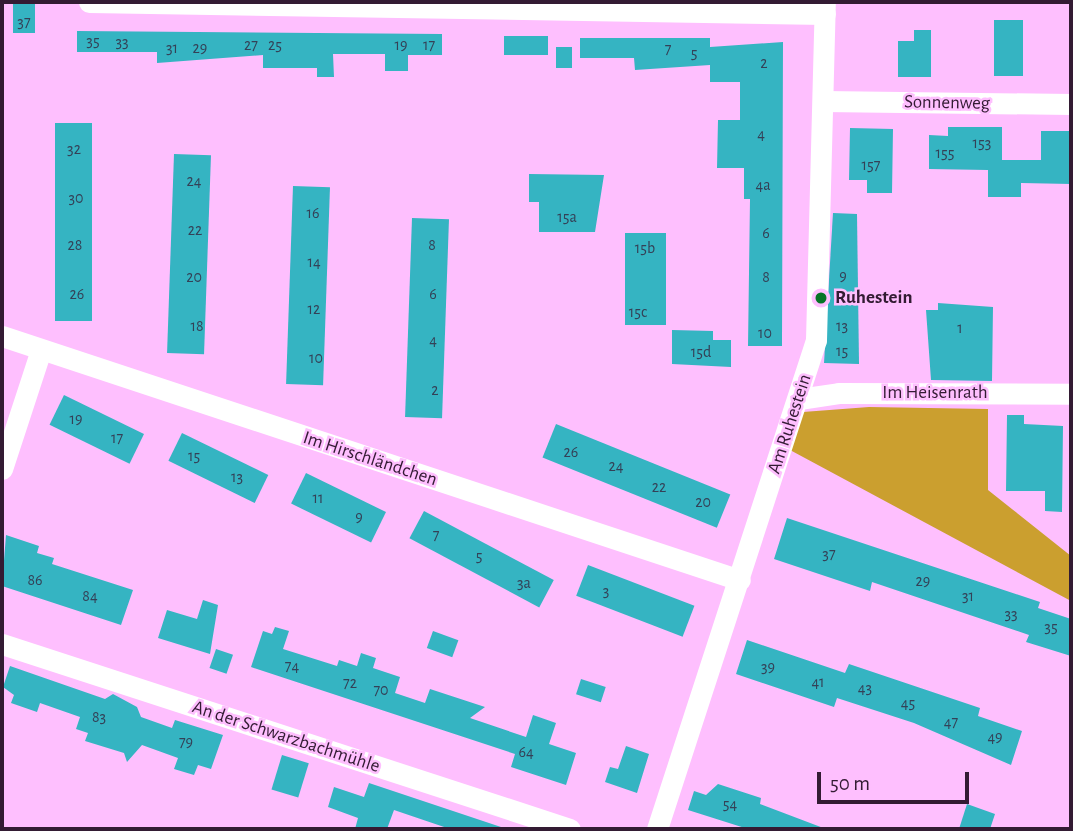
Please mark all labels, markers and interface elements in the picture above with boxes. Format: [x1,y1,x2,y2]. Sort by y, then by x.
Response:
house number: 37 [17,12,31,32]
house number: 35 [86,31,100,51]
house number: 33 [115,32,129,52]
house number: 27 [244,35,258,55]
house number: 25 [268,35,282,55]
house number: 19 [394,35,408,55]
house number: 17 [423,35,435,55]
house number: 31 [166,38,178,58]
house number: 29 [193,38,207,58]
house number: 7 [665,39,671,59]
house number: 5 [691,43,697,63]
house number: 2 [760,53,768,73]
street label: Sonnenweg [904,91,990,115]
house number: 4 [757,124,765,144]
house number: 153 [973,133,991,153]
house number: 32 [67,139,81,159]
house number: 155 [936,143,954,163]
house number: 157 [862,155,880,175]
house number: 24 [187,171,201,191]
house number: 4a [755,175,771,195]
house number: 30 [68,188,84,208]
house number: 16 [306,203,320,223]
house number: 15a [557,207,577,227]
house number: 22 [188,220,202,240]
house number: 6 [762,223,770,243]
house number: 28 [68,235,82,255]
house number: 8 [428,235,436,255]
house number: 15b [635,238,655,258]
house number: 14 [307,252,321,272]
house number: 9 [839,266,847,286]
house number: 20 [186,267,202,287]
house number: 8 [762,267,770,287]
house number: 26 [70,284,84,304]
house number: 6 [429,284,437,304]
place label: Ruhestein [835,287,912,309]
marker: Ruhestein [813,290,829,306]
house number: 12 [308,299,320,319]
house number: 15c [629,302,647,322]
house number: 18 [190,316,204,336]
house number: 13 [836,316,848,336]
house number: 1 [957,318,963,338]
house number: 10 [758,323,772,343]
house number: 4 [429,330,437,350]
house number: 15 [836,341,848,361]
house number: 15d [691,342,711,362]
house number: 10 [309,348,323,368]
street label: Am Ruhestein [763,371,817,477]
house number: 2 [431,380,439,400]
street label: Im Heisenrath [882,382,988,404]
house number: 19 [69,409,83,429]
street label: Im Hirschländchen [300,427,440,491]
house number: 17 [111,428,123,448]
house number: 26 [564,442,578,462]
house number: 15 [188,446,200,466]
house number: 24 [609,456,623,476]
house number: 13 [231,467,243,487]
house number: 22 [652,477,666,497]
house number: 11 [312,488,324,508]
house number: 20 [695,492,711,512]
house number: 9 [355,507,363,527]
house number: 7 [433,525,439,545]
house number: 37 [822,544,836,564]
house number: 5 [476,546,482,566]
house number: 86 [27,570,43,590]
house number: 29 [916,571,930,591]
house number: 3a [517,573,531,593]
house number: 3 [603,581,609,601]
house number: 84 [82,586,98,606]
house number: 31 [962,586,974,606]
house number: 33 [1004,604,1018,624]
house number: 35 [1044,617,1058,637]
house number: 74 [285,656,299,676]
house number: 39 [761,657,775,677]
house number: 41 [811,672,825,692]
house number: 72 [343,673,357,693]
house number: 43 [858,678,872,698]
house number: 70 [373,680,389,700]
house number: 45 [901,693,915,713]
street label: An der Schwarzbachmühle [189,696,383,778]
house number: 83 [92,707,106,727]
house number: 47 [944,712,958,732]
house number: 49 [987,727,1003,747]
house number: 79 [179,732,193,752]
house number: 64 [518,742,534,762]
scale bar [821,758,973,802]
text: 50 m [830,773,870,794]
house number: 54 [723,794,737,814]

